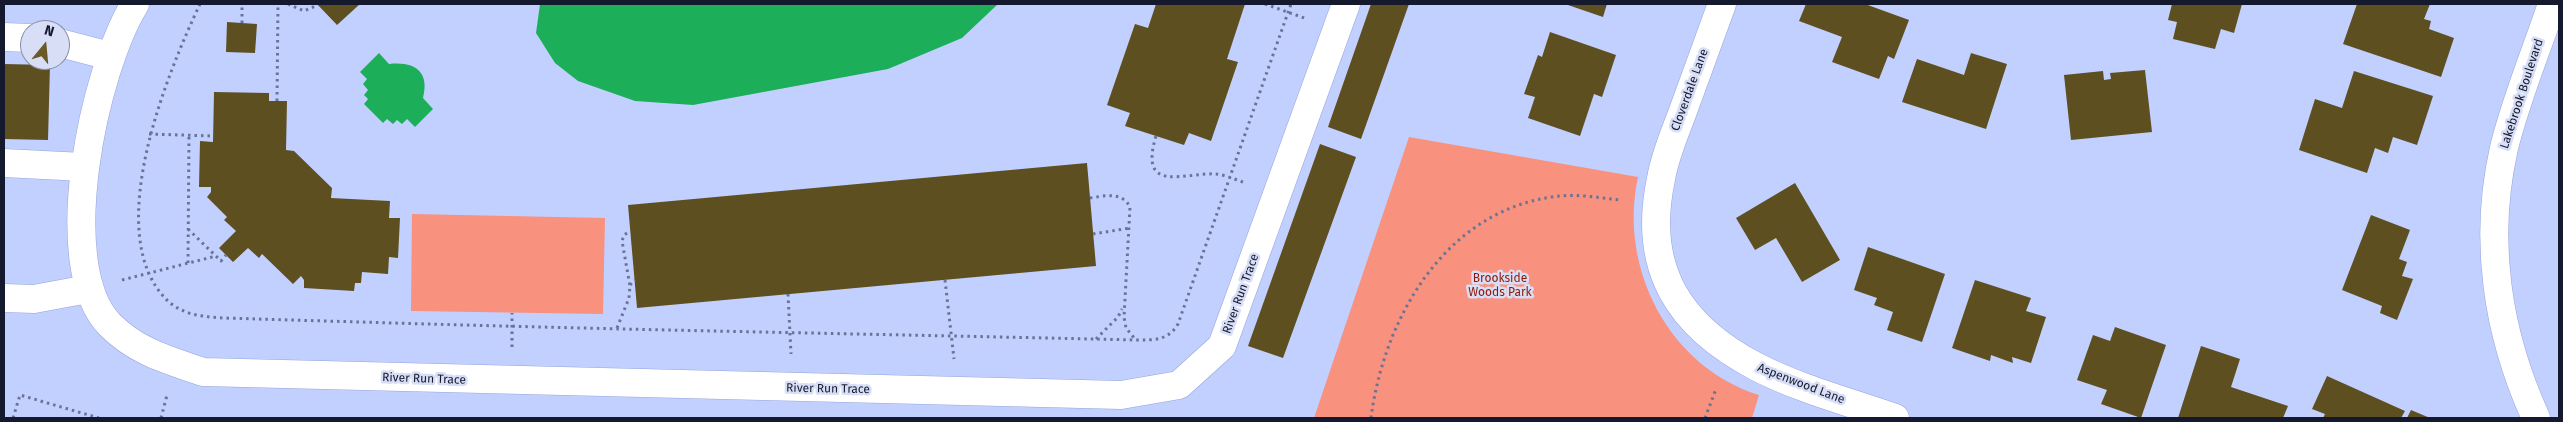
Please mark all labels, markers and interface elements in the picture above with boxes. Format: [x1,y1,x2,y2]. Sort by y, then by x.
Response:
north arrow [20,20,70,70]
text: N [42,22,56,41]
street label: Lakebrook Boulevard [2497,37,2547,151]
street label: Cloverdale Lane [1668,47,1712,133]
street label: River Run Trace [1220,252,1262,336]
park label: Brookside Woods Park [1468,272,1532,300]
street label: Aspenwood Lane [1755,361,1847,407]
street label: River Run Trace [382,370,466,388]
street label: River Run Trace [786,381,870,397]

